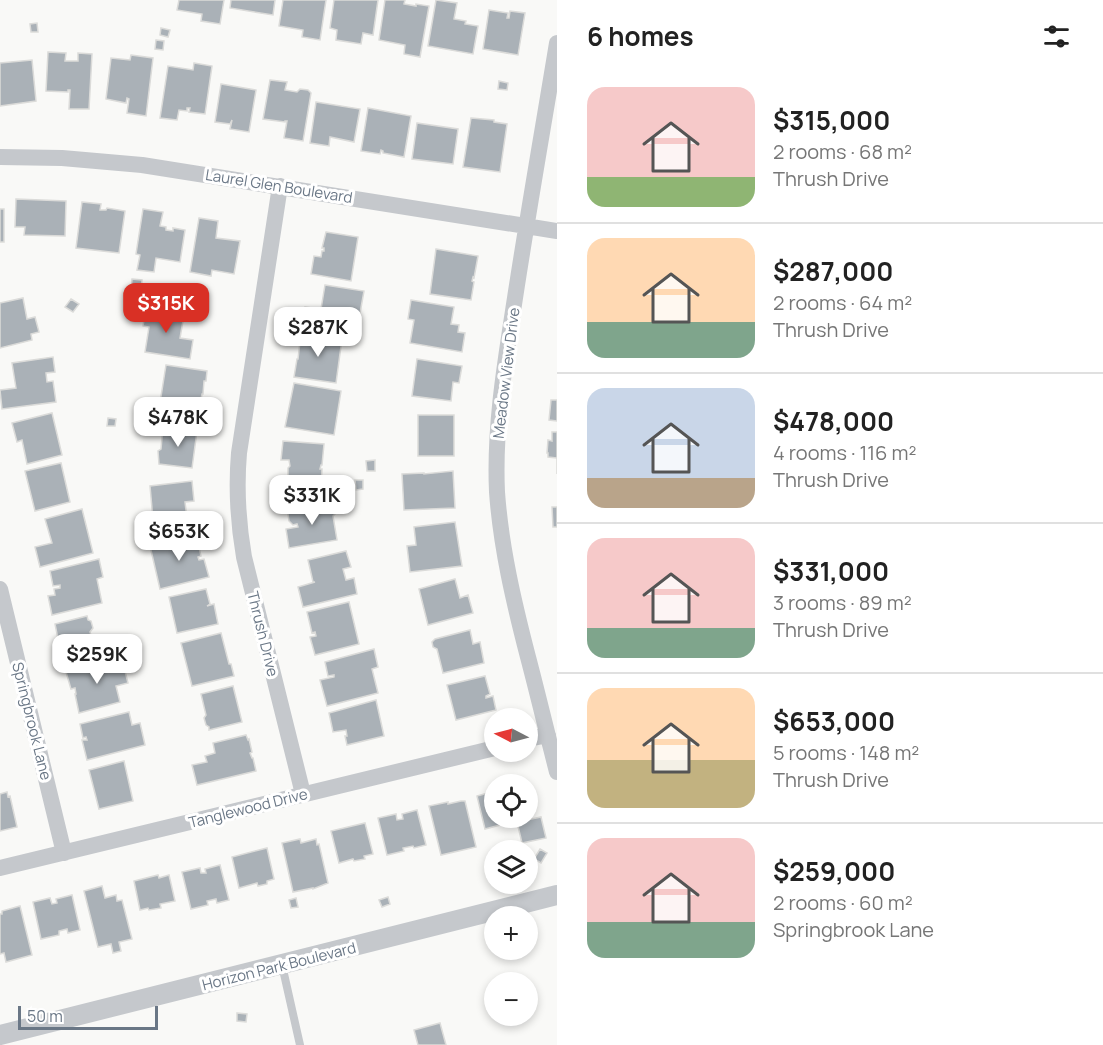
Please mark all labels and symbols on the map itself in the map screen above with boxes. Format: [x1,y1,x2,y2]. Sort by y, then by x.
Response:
street label: Laurel Glen Boulevard [204,164,354,208]
pin: $315K [124,283,208,334]
street label: Meadow View Drive [488,306,524,440]
pin: $287K [276,307,360,358]
pin: $478K [136,397,220,448]
pin: $331K [270,475,354,526]
pin: $653K [137,511,221,562]
street label: Thrush Drive [242,589,284,679]
pin: $259K [55,634,139,685]
street label: Springbrook Lane [7,660,57,782]
north arrow [484,708,538,762]
street label: Tanglewood Drive [186,783,310,833]
street label: Horizon Park Boulevard [200,937,358,995]
scale bar [18,1003,158,1030]

